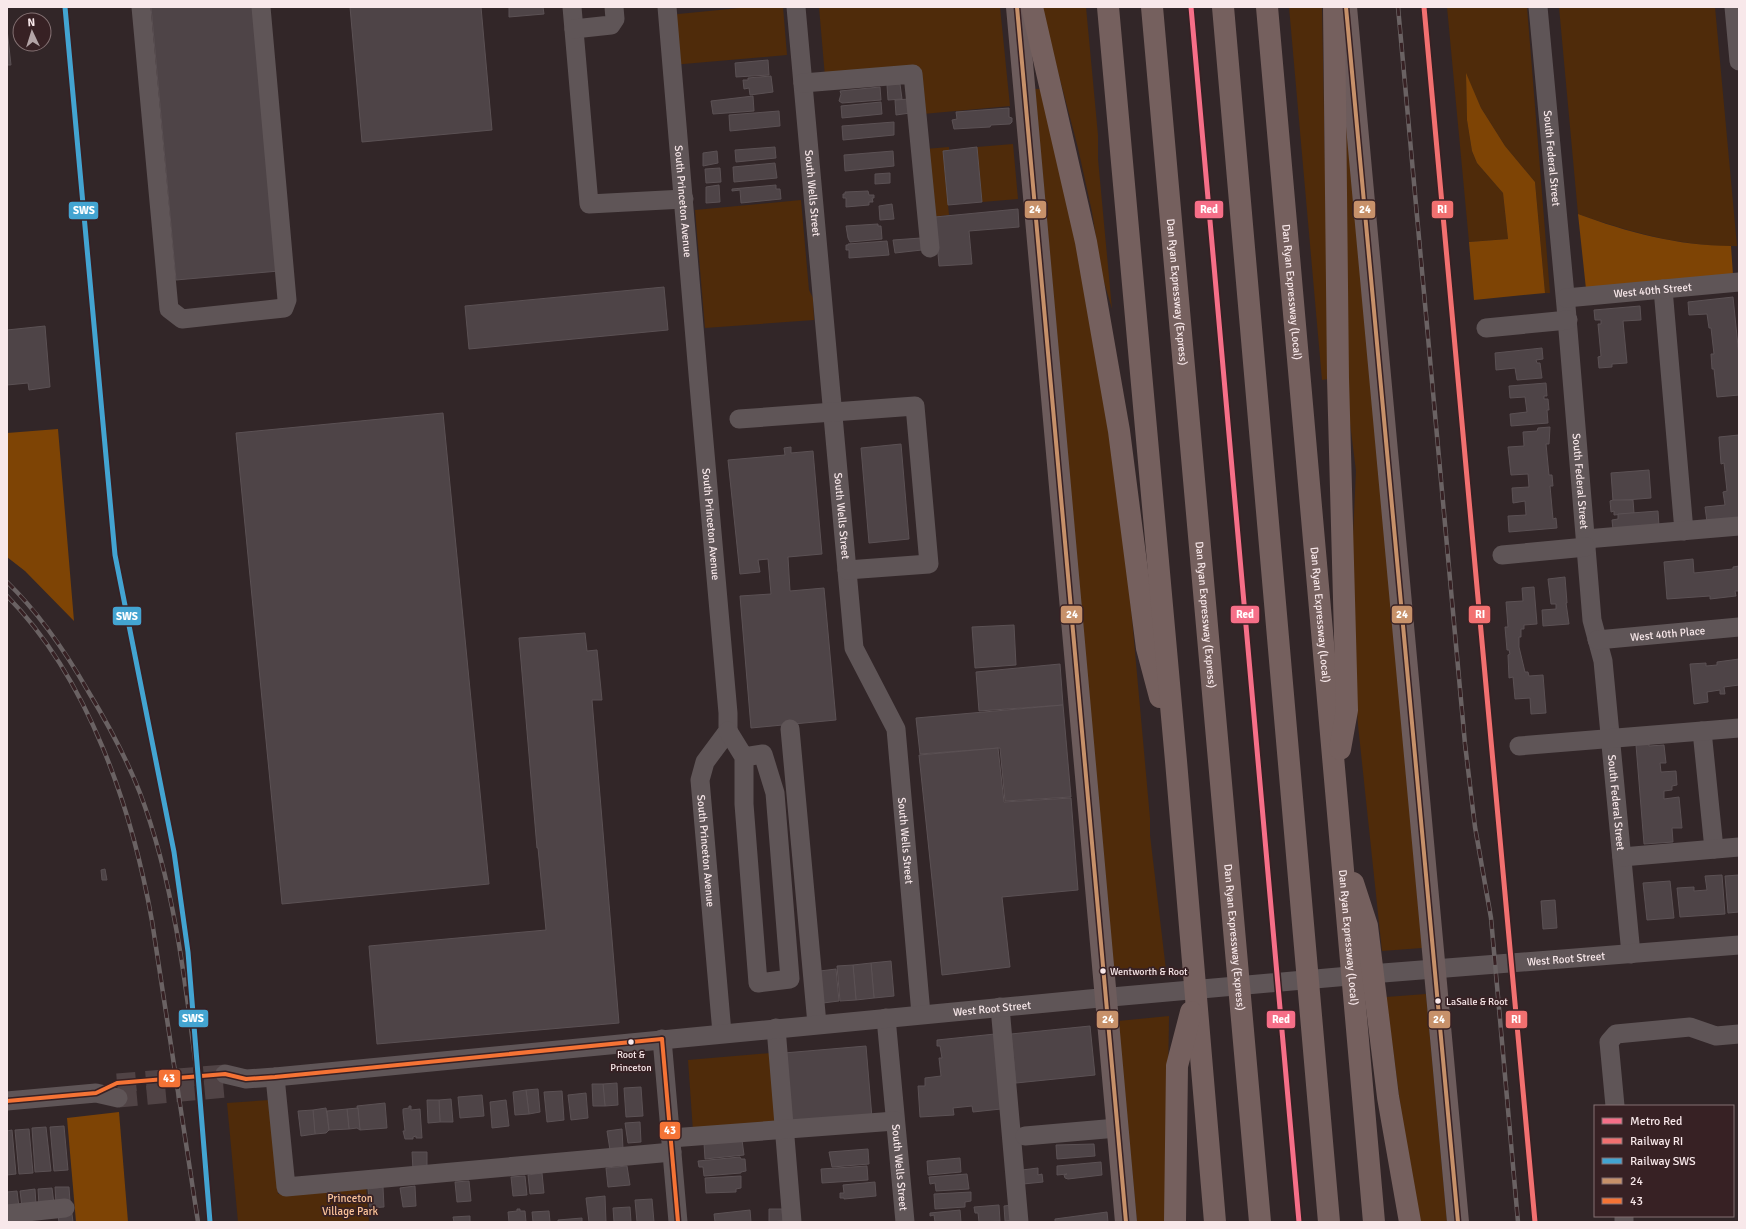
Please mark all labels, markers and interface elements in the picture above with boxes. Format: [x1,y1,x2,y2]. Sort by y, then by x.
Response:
north arrow [12,12,52,52]
text: N [27,16,36,29]
street label: South Federal Street [1541,110,1563,207]
street label: South Princeton Avenue [672,145,694,258]
street label: South Wells Street [802,149,823,237]
line badge: 24 [1024,200,1047,219]
line badge: Red [1194,200,1224,219]
line badge: 24 [1353,200,1376,219]
line badge: RI [1431,200,1454,219]
line badge: SWS [68,201,99,220]
text: 24 [1029,203,1041,216]
text: Red [1200,203,1218,216]
text: 24 [1359,203,1371,216]
text: RI [1437,203,1447,216]
text: SWS [73,204,95,217]
street label: Dan Ryan Expressway (Express) [1164,218,1190,366]
street label: Dan Ryan Expressway (Local) [1279,224,1304,360]
street label: West 40th Street [1613,280,1692,301]
street label: South Federal Street [1570,433,1590,530]
street label: South Princeton Avenue [699,468,722,581]
street label: South Wells Street [831,472,852,560]
street label: Dan Ryan Expressway (Express) [1193,541,1219,689]
street label: Dan Ryan Expressway (Local) [1308,546,1332,683]
line badge: 24 [1060,605,1083,624]
line badge: Red [1230,605,1260,624]
line badge: 24 [1391,605,1413,624]
line badge: RI [1468,605,1491,624]
line badge: SWS [112,606,142,626]
text: 24 [1066,608,1078,621]
text: Red [1236,608,1254,621]
text: 24 [1396,608,1408,621]
text: RI [1475,608,1485,621]
text: SWS [116,610,138,623]
street label: West 40th Place [1630,624,1706,644]
street label: South Federal Street [1605,754,1627,851]
street label: South Princeton Avenue [694,794,717,907]
street label: South Wells Street [895,797,916,885]
street label: Dan Ryan Expressway (Express) [1221,863,1247,1011]
street label: Dan Ryan Expressway (Local) [1336,869,1361,1006]
street label: West Root Street [1526,950,1606,969]
marker: Wentworth & Root [1098,966,1108,976]
place label: Wentworth & Root [1110,966,1188,978]
marker: LaSalle & Root [1433,996,1443,1006]
place label: LaSalle & Root [1446,996,1508,1008]
street label: West Root Street [952,999,1032,1019]
line badge: SWS [178,1009,209,1028]
line badge: 24 [1096,1010,1119,1029]
line badge: Red [1266,1010,1296,1029]
line badge: 24 [1428,1010,1451,1029]
line badge: RI [1505,1010,1528,1029]
text: SWS [182,1012,204,1025]
text: 24 [1102,1013,1114,1026]
text: Red [1272,1013,1290,1026]
text: 24 [1433,1013,1445,1026]
text: RI [1511,1013,1521,1026]
marker: Root & Princeton [626,1037,636,1047]
place label: Root & Princeton [610,1049,652,1074]
line badge: 43 [158,1069,181,1088]
text: 43 [163,1072,175,1085]
legend [1594,1105,1734,1217]
text: Metro Red [1630,1114,1682,1129]
line badge: 43 [659,1121,681,1140]
text: 43 [664,1124,676,1137]
street label: South Wells Street [889,1124,910,1211]
text: Railway RI [1630,1134,1683,1149]
text: Railway SWS [1630,1154,1696,1169]
text: 24 [1630,1174,1643,1189]
park label: Princeton Village Park [322,1192,379,1218]
text: 43 [1630,1194,1643,1209]

